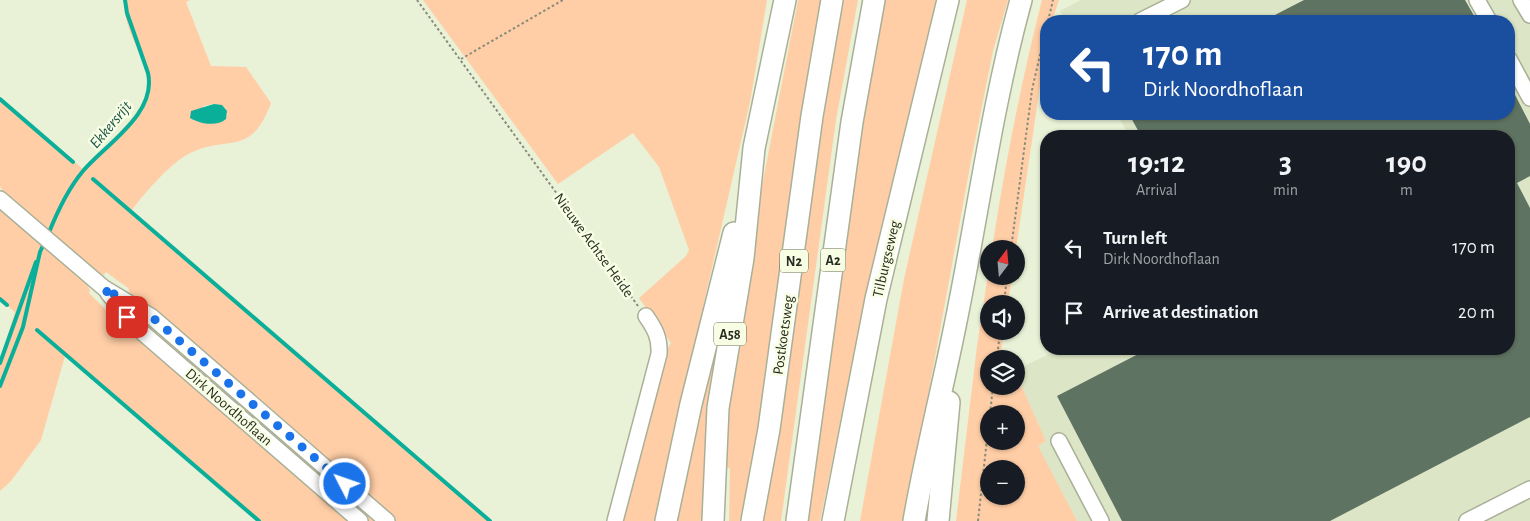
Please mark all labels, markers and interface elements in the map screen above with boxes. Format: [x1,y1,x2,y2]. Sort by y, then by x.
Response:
icon: left [1060,35,1125,100]
text: 170 m [1143,37,1223,72]
text: Dirk Noordhoflaan [1143,78,1304,100]
water label: Ekkersrijt [87,98,136,152]
text: 19:12 [1128,148,1185,178]
text: 3 [1279,148,1292,178]
text: 190 [1386,148,1427,178]
text: Arrival [1136,182,1177,198]
text: min [1273,182,1298,198]
text: m [1400,182,1413,198]
street label: Nieuwe Achtse Heide [551,191,636,300]
street label: Tilburgseweg [870,219,903,299]
text: Turn left [1103,229,1167,248]
icon: left [1060,234,1088,262]
text: 170 m [1452,238,1495,257]
north arrow [980,240,1025,285]
map controls [980,240,1025,505]
road number: A2 [820,248,846,272]
road number: N2 [780,250,808,272]
text: Dirk Noordhoflaan [1103,251,1220,267]
street label: Postkoetsweg [770,294,797,376]
button: sound [980,295,1025,340]
pin [106,296,148,338]
icon: arrive [1060,299,1088,327]
icon: arrive [113,303,141,331]
text: Arrive at destination [1103,303,1259,322]
text: 20 m [1458,303,1495,322]
road number: A58 [714,322,746,346]
button: layers [980,350,1025,395]
street label: Dirk Noordhoflaan [182,366,275,449]
button: + [980,405,1025,450]
position arrow [318,457,370,509]
button: − [980,460,1025,505]

